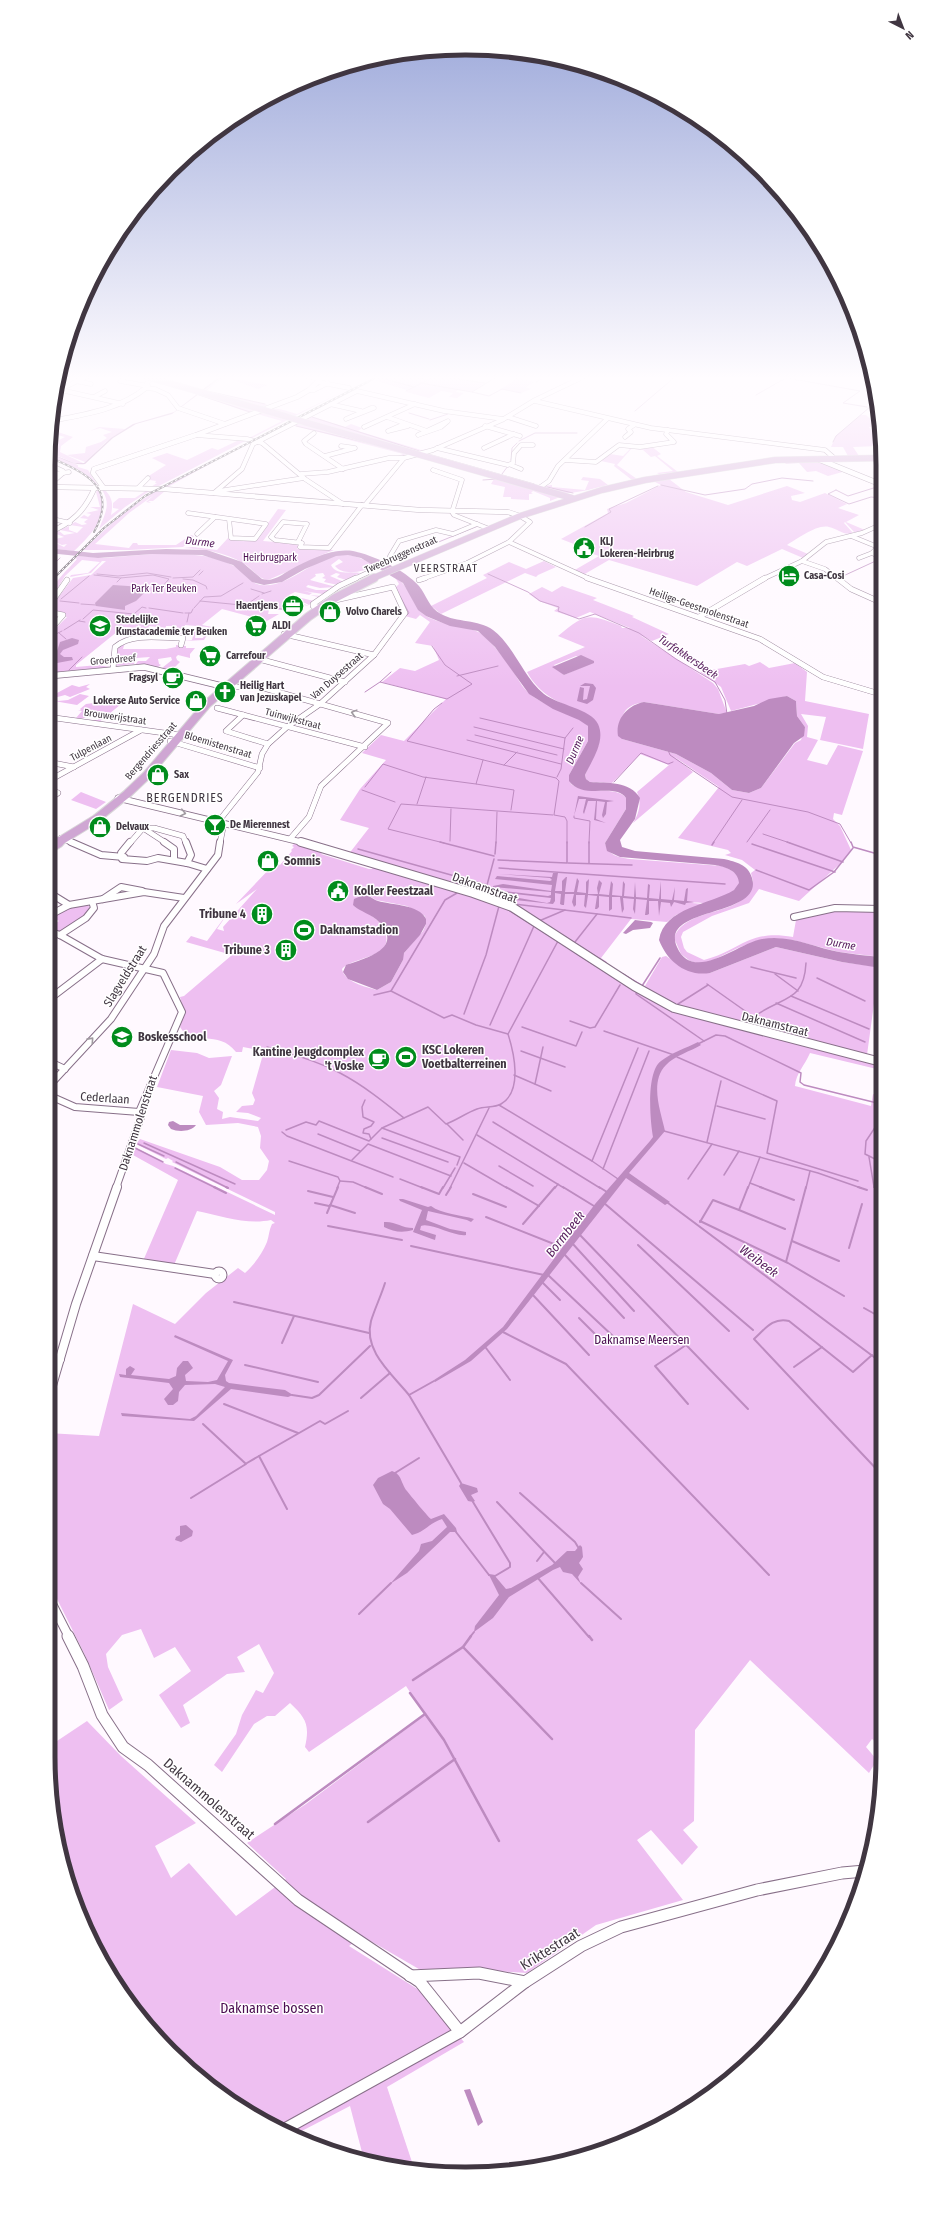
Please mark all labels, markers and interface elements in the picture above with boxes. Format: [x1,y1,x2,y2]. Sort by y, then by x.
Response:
north arrow [883,8,923,48]
text: N [903,28,916,42]
street label: Tweebruggenstraat [363,533,440,576]
water label: Durme [185,534,215,550]
public building icon: KLJ Lokeren-Heirbrug [571,535,597,561]
place label: KLJ Lokeren-Heirbrug [600,536,674,560]
park label: Heirbrugpark [243,552,297,564]
district label: VEERSTRAAT [414,562,478,575]
hotel icon: Casa-Cosi [776,563,802,589]
place label: Casa-Cosi [804,570,845,582]
park label: Park Ter Beuken [131,583,197,595]
street label: Heilige-Geestmolenstraat [648,585,751,631]
office icon: Haentjens [280,593,306,619]
shop icon: Volvo Charels [317,599,343,625]
place label: Haentjens [236,600,279,612]
place label: Volvo Charels [345,606,403,618]
school or university icon: Stedelijke Kunstacademie ter Beuken [87,613,113,639]
supermarket icon: ALDI [243,613,269,639]
place label: Stedelijke Kunstacademie ter Beuken [116,614,227,638]
place label: ALDI [271,620,291,632]
water label: Turfakkersbeek [656,632,721,682]
supermarket icon: Carrefour [197,643,223,669]
street label: Van Duysestraat [308,649,366,702]
place label: Carrefour [226,650,266,662]
street label: Groendreef [90,652,137,668]
cafe icon: Fragsyl [160,665,186,691]
place label: Fragsyl [129,672,158,684]
church icon: Heilig Hart van Jezuskapel [212,679,238,705]
place label: Heilig Hart van Jezuskapel [239,680,302,704]
shop icon: Lokerse Auto Service [183,688,209,714]
place label: Lokerse Auto Service [93,695,180,707]
street label: Tuinwijkstraat [264,706,323,732]
street label: Brouwerijstraat [83,707,148,727]
one-way arrow [351,709,358,718]
street label: Bergendriesstraat [123,719,180,782]
street label: Bloemistenstraat [183,729,254,761]
street label: Tulpenlaan [68,732,114,764]
water label: Durme [563,734,587,766]
shop icon: Sax [145,762,171,788]
place label: Sax [174,769,189,781]
district label: BERGENDRIES [146,791,224,805]
one-way arrow [180,809,186,817]
bar icon: De Mierennest [202,812,228,838]
shop icon: Delvaux [87,814,113,840]
place label: De Mierennest [230,819,290,831]
place label: Delvaux [116,821,149,833]
shop icon: Somnis [255,848,281,874]
place label: Somnis [284,854,321,868]
street label: Daknamstraat [451,870,520,906]
public building icon: Koller Feestzaal [325,878,351,904]
place label: Koller Feestzaal [354,884,434,898]
building icon: Tribune 4 [249,901,275,927]
place label: Tribune 4 [199,907,246,921]
sports icon: Daknamstadion [291,917,317,943]
place label: Daknamstadion [320,923,398,937]
water label: Durme [825,935,857,953]
building icon: Tribune 3 [273,937,299,963]
street label: Slagveldstraat [101,943,149,1009]
place label: Tribune 3 [224,943,270,957]
street label: Daknamstraat [740,1009,810,1039]
school or university icon: Boskesschool [109,1024,135,1050]
place label: Boskesschool [138,1030,207,1044]
one-way arrow [86,1037,94,1045]
place label: KSC Lokeren Voetbalterreinen [421,1043,507,1071]
sports icon: KSC Lokeren Voetbalterreinen [393,1044,419,1070]
place label: Kantine Jeugdcomplex 't Voske [253,1045,364,1073]
cafe icon: Kantine Jeugdcomplex 't Voske [366,1046,392,1072]
street label: Daknammolenstraat [116,1074,160,1172]
street label: Cederlaan [80,1089,130,1107]
water label: Bormbeek [542,1208,588,1260]
water label: Weibeek [737,1242,782,1281]
park label: Daknamse Meersen [594,1333,690,1347]
street label: Daknammolenstraat [160,1755,259,1844]
street label: Kriktestraat [517,1924,583,1974]
park label: Daknamse bossen [220,2000,324,2017]

